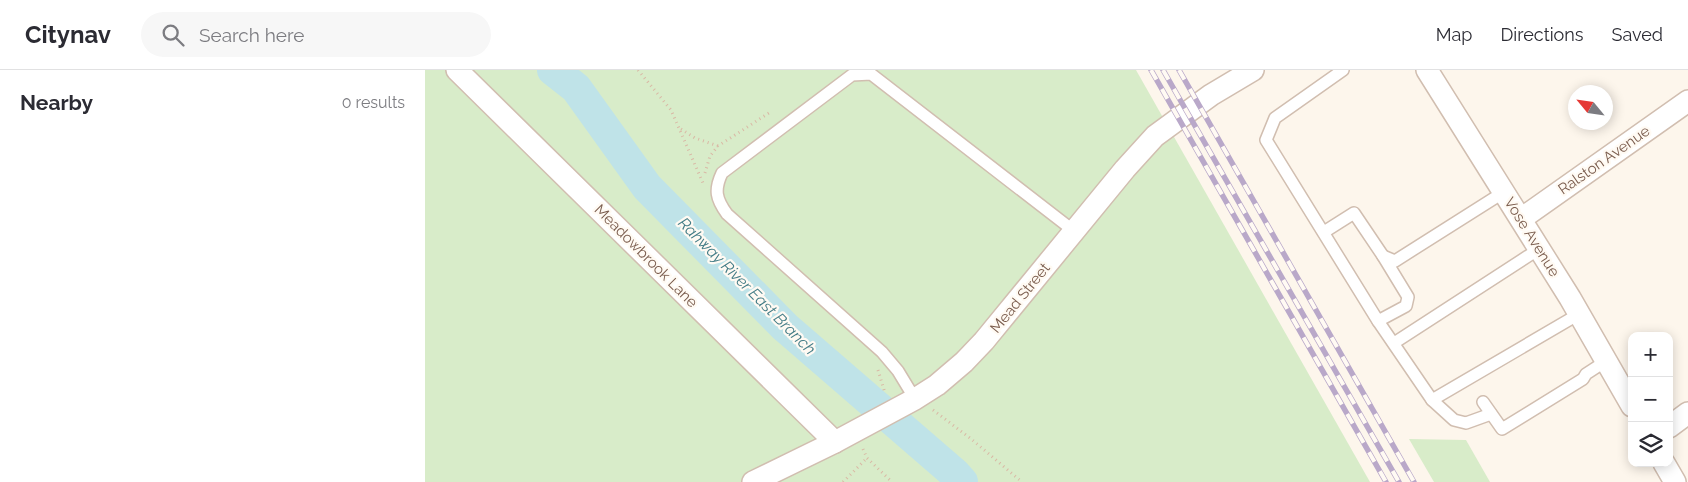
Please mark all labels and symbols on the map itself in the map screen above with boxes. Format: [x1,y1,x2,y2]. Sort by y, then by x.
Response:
north arrow [1568,85,1613,130]
street label: Ralston Avenue [1555,122,1653,198]
street label: Vose Avenue [1500,194,1564,280]
street label: Meadowbrook Lane [591,201,701,311]
water label: Rahway River East Branch [674,213,820,359]
street label: Mead Street [986,259,1054,337]

